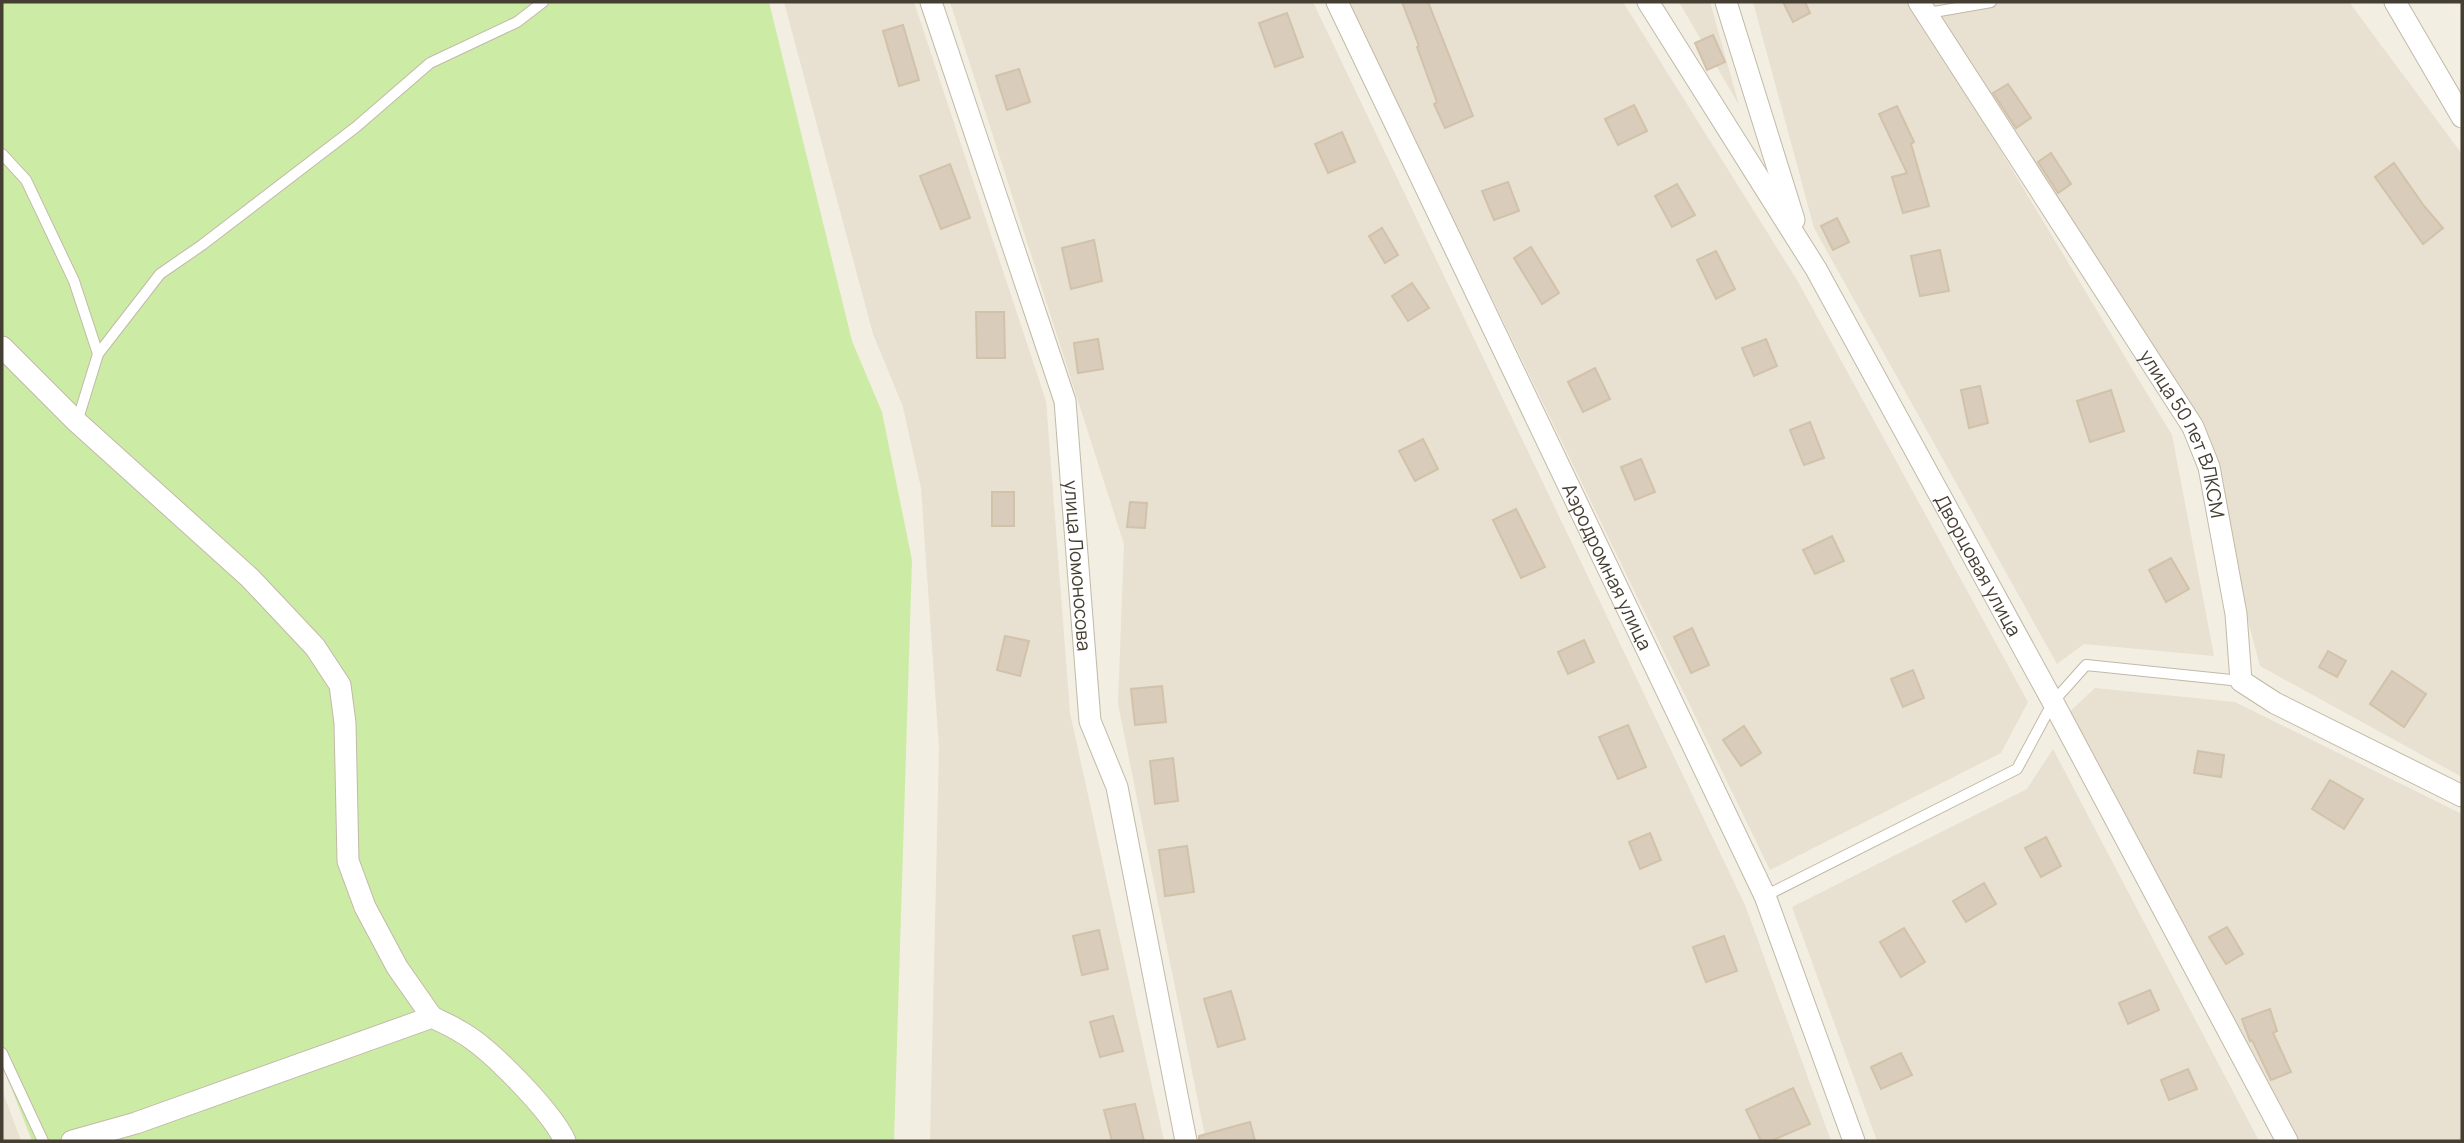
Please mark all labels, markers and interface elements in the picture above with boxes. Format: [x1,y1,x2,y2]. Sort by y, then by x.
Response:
street label: улица 50 лет ВЛКСМ [2133,344,2231,520]
street label: улица Ломоносова [1058,479,1097,652]
street label: Аэродромная улица [1556,479,1658,654]
street label: Дворцовая улица [1929,489,2028,641]

